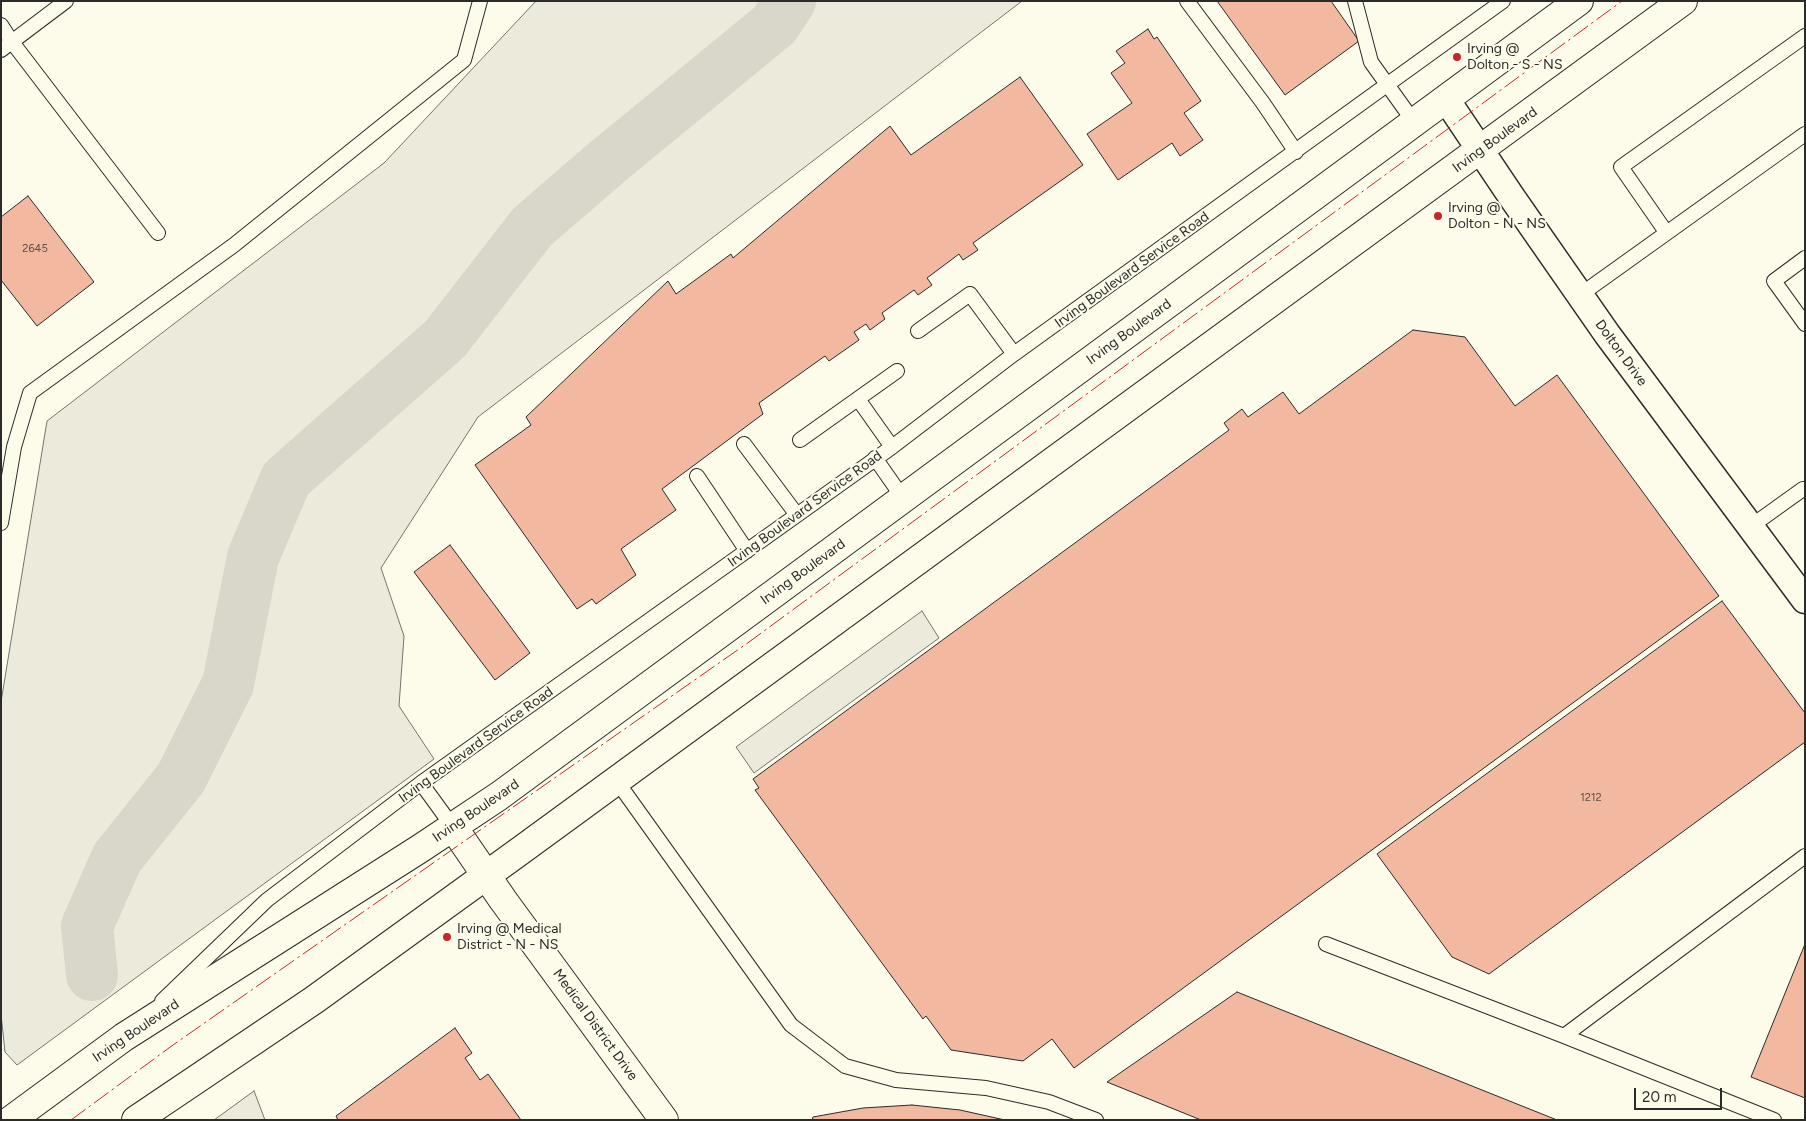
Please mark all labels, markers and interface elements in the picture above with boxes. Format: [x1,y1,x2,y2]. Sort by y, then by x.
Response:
place label: Irving @ Dolton - S - NS [1467,41,1563,74]
marker: Irving @ Dolton - S - NS [1451,51,1463,63]
street label: Irving Boulevard [1449,104,1541,176]
place label: Irving @ Dolton - N - NS [1448,200,1546,232]
street label: Irving Boulevard Service Road [1052,208,1212,332]
marker: Irving @ Dolton - N - NS [1432,210,1444,222]
house number: 2645 [22,242,48,256]
street label: Irving Boulevard [1083,296,1175,368]
street label: Dolton Drive [1591,317,1651,389]
street label: Irving Boulevard Service Road [725,447,885,571]
street label: Irving Boulevard [757,536,849,608]
street label: Irving Boulevard Service Road [396,683,556,807]
street label: Irving Boulevard [430,776,522,846]
house number: 1212 [1580,791,1602,805]
place label: Irving @ Medical District - N - NS [457,921,562,954]
marker: Irving @ Medical District - N - NS [441,931,453,943]
street label: Medical District Drive [549,966,641,1084]
street label: Irving Boulevard [90,996,182,1066]
scale bar [1636,1078,1724,1110]
text: 20 m [1642,1088,1676,1106]

